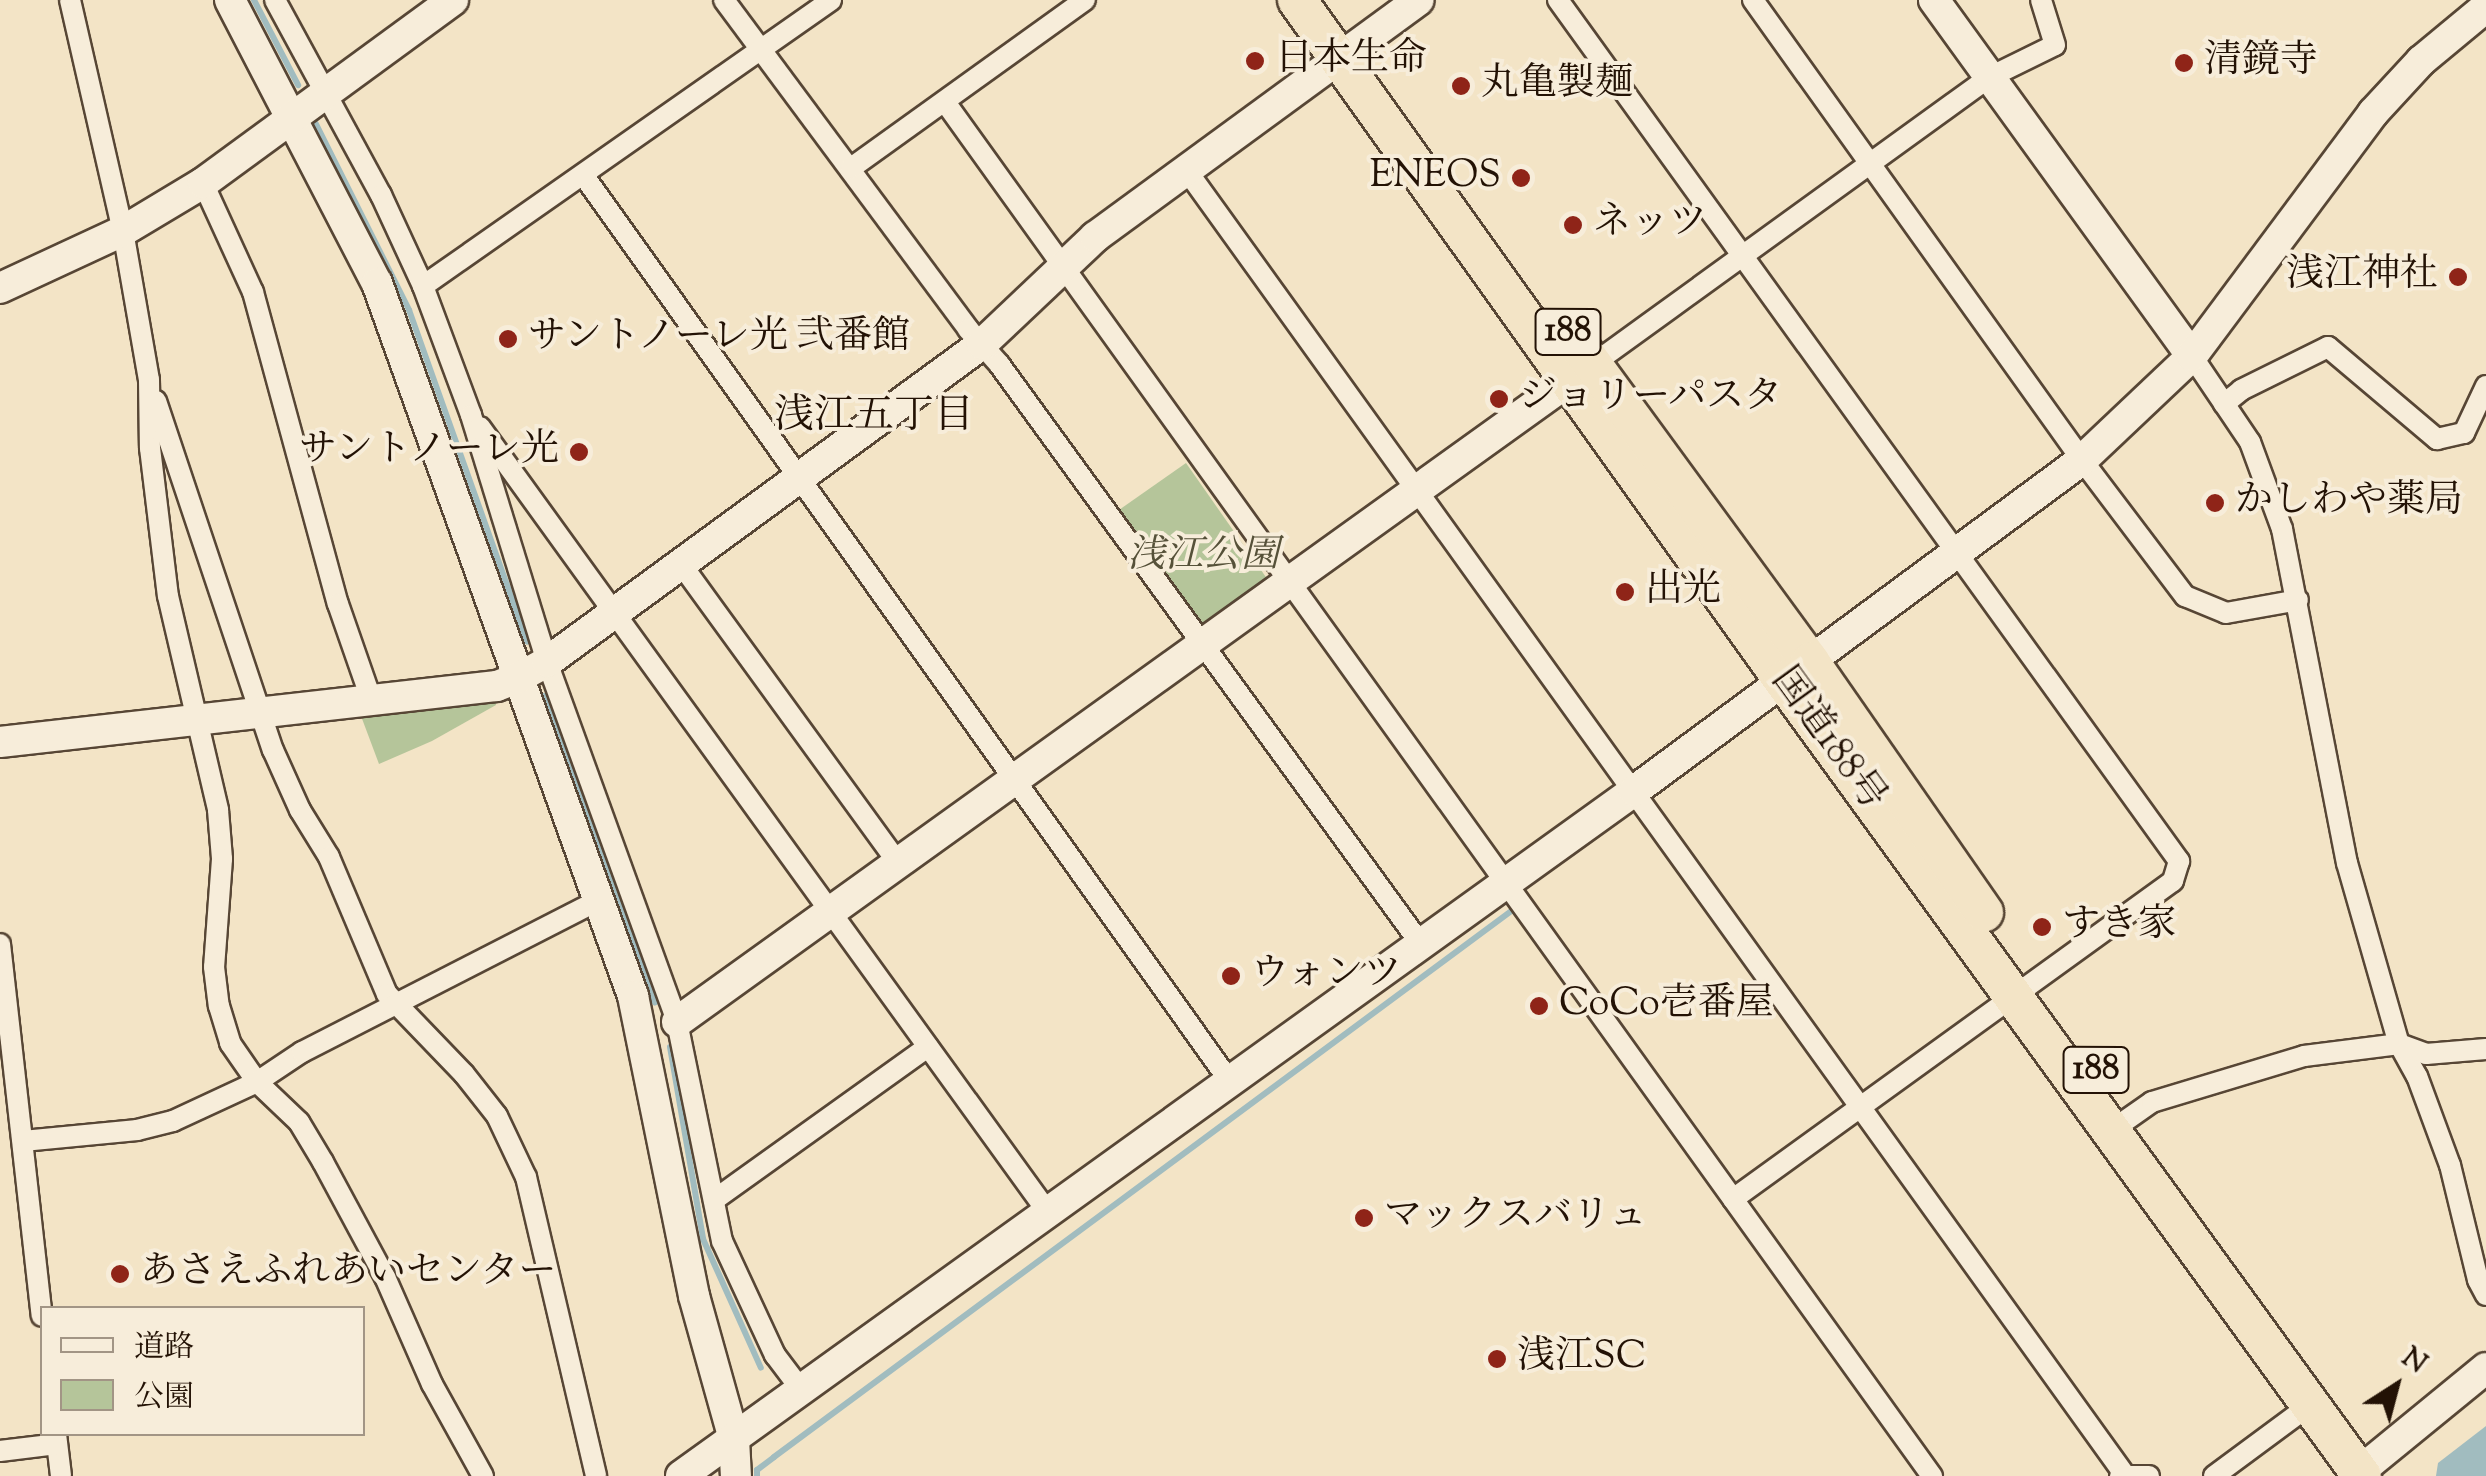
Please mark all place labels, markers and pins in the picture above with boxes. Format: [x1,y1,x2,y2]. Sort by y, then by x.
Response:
place label: 日本生命 [1275,38,1427,84]
place label: 清鏡寺 [2204,40,2318,86]
marker: 日本生命 [1244,50,1266,72]
marker: 清鏡寺 [2173,52,2195,74]
place label: 丸亀製麺 [1481,63,1633,109]
marker: 丸亀製麺 [1450,75,1472,97]
place label: ENEOS [1370,155,1501,201]
marker: ENEOS [1510,167,1532,189]
place label: ネッツ [1593,202,1707,248]
marker: ネッツ [1562,214,1584,236]
place label: 浅江神社 [2286,254,2438,300]
marker: 浅江神社 [2447,266,2469,288]
place label: サントノーレ光 弐番館 [528,316,915,362]
marker: サントノーレ光 弐番館 [497,328,519,350]
place label: ジョリーパスタ [1519,376,1785,422]
marker: ジョリーパスタ [1488,388,1510,410]
place label: サントノーレ光 [294,429,559,475]
marker: サントノーレ光 [568,441,590,463]
place label: かしわや薬局 [2235,480,2463,526]
marker: かしわや薬局 [2204,492,2226,514]
place label: 出光 [1645,569,1721,615]
marker: 出光 [1614,581,1636,603]
place label: すき家 [2062,904,2176,950]
marker: すき家 [2031,916,2053,938]
place label: ウォンツ [1251,953,1403,999]
marker: ウォンツ [1220,965,1242,987]
place label: CoCo壱番屋 [1559,983,1774,1029]
marker: CoCo壱番屋 [1528,995,1550,1017]
place label: マックスバリュ [1384,1195,1650,1241]
marker: マックスバリュ [1353,1207,1375,1229]
place label: あさえふれあいセンター [140,1251,558,1297]
marker: あさえふれあいセンター [109,1263,131,1285]
place label: 浅江SC [1517,1336,1646,1382]
marker: 浅江SC [1486,1348,1508,1370]

